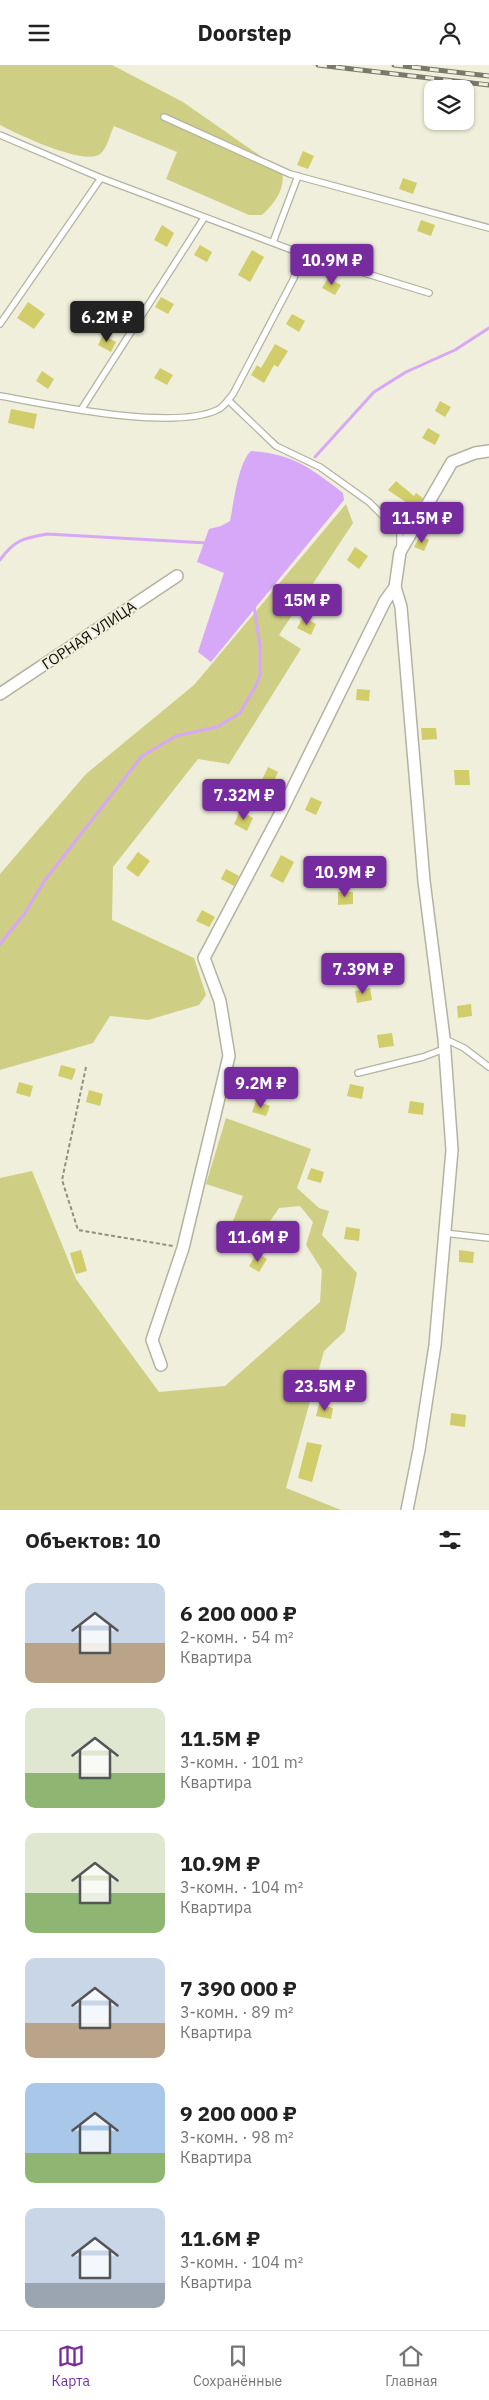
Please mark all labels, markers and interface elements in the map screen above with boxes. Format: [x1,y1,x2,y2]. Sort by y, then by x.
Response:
text: Doorstep [197,18,292,47]
icon: menu [25,19,53,47]
icon: person [436,19,464,47]
map controls [424,80,474,130]
button: layers [424,80,474,130]
pin: 10.9M ₽ [286,243,378,286]
text: 10.9M ₽ [301,250,363,270]
pin: 6.2M ₽ [66,301,148,343]
text: 6.2M ₽ [81,307,133,327]
pin: 11.5M ₽ [376,501,468,544]
text: 11.5M ₽ [391,508,453,528]
pin: 15M ₽ [272,583,342,626]
text: 15M ₽ [284,590,330,610]
street label: ГОРНАЯ УЛИЦА [38,596,140,674]
pin: 7.32M ₽ [198,779,290,821]
text: 7.32M ₽ [213,785,275,805]
pin: 10.9M ₽ [299,855,391,898]
text: 10.9M ₽ [314,862,376,882]
pin: 7.39M ₽ [317,953,409,995]
text: 7.39M ₽ [332,959,394,979]
pin: 9.2M ₽ [220,1067,302,1109]
text: 9.2M ₽ [235,1073,287,1093]
pin: 11.6M ₽ [212,1221,304,1263]
text: 11.6M ₽ [227,1227,289,1247]
pin: 23.5M ₽ [279,1369,371,1412]
text: 23.5M ₽ [294,1376,356,1396]
text: Объектов: 10 [25,1526,161,1554]
icon: filters [436,1526,464,1554]
text: 6 200 000 ₽ [180,1599,297,1627]
icon: home [65,1603,125,1663]
text: 2-комн. · 54 m² [180,1627,294,1647]
text: Квартира [180,1647,252,1667]
text: 11.5M ₽ [180,1724,260,1752]
icon: home [65,1728,125,1788]
text: 3-комн. · 101 m² [180,1752,303,1772]
text: Квартира [180,1772,252,1792]
text: 10.9M ₽ [180,1849,260,1877]
icon: home [65,1853,125,1913]
text: 3-комн. · 104 m² [180,1877,303,1897]
text: Квартира [180,1897,252,1917]
text: 7 390 000 ₽ [180,1974,297,2002]
icon: home [65,1978,125,2038]
text: 3-комн. · 89 m² [180,2002,294,2022]
text: Квартира [180,2022,252,2042]
text: 9 200 000 ₽ [180,2099,297,2127]
icon: home [65,2103,125,2163]
text: 3-комн. · 98 m² [180,2127,294,2147]
text: Квартира [180,2147,252,2167]
text: 11.6M ₽ [180,2224,260,2252]
icon: home [65,2228,125,2288]
text: 3-комн. · 104 m² [180,2252,303,2272]
text: Квартира [180,2272,252,2292]
tab: Карта [51,2342,90,2390]
tab: Сохранённые [193,2342,282,2390]
tab: Главная [385,2342,438,2390]

